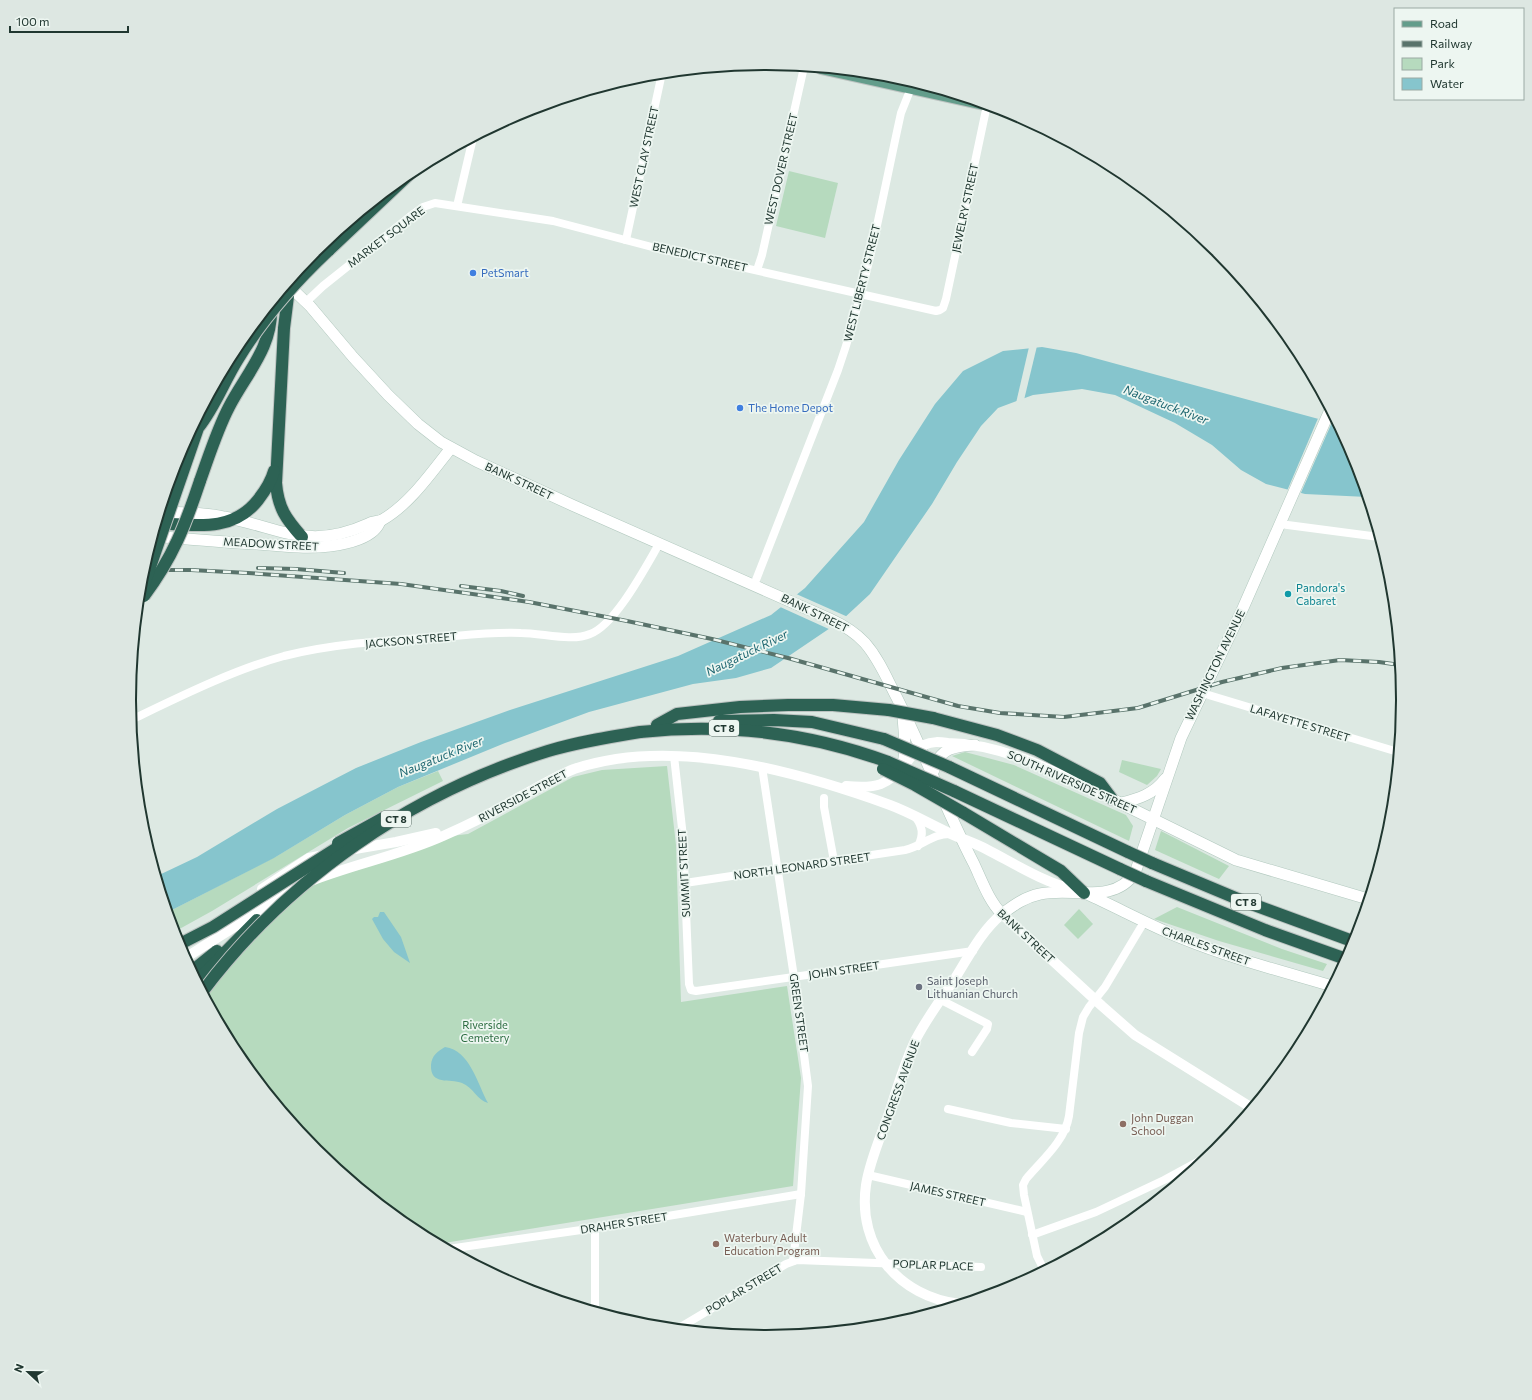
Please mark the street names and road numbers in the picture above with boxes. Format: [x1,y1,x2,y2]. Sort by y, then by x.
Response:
street label: WEST CLAY STREET [626,105,661,209]
street label: WEST DOVER STREET [761,112,800,226]
street label: JEWELRY STREET [949,162,981,254]
street label: MARKET SQUARE [345,203,427,270]
street label: WEST LIBERTY STREET [841,223,882,343]
street label: BENEDICT STREET [651,239,749,274]
street label: BANK STREET [483,459,555,502]
street label: MEADOW STREET [223,535,319,552]
street label: BANK STREET [779,591,851,634]
street label: WASHINGTON AVENUE [1182,607,1247,722]
street label: JACKSON STREET [365,629,457,651]
street label: LAFAYETTE STREET [1249,701,1352,744]
road number: CT 8 [709,720,739,736]
street label: SOUTH RIVERSIDE STREET [1006,747,1139,816]
street label: RIVERSIDE STREET [476,767,570,825]
road number: CT 8 [381,811,411,827]
street label: SUMMIT STREET [675,828,692,918]
street label: NORTH LEONARD STREET [733,849,871,882]
road number: CT 8 [1231,894,1261,910]
street label: BANK STREET [995,906,1058,965]
street label: CHARLES STREET [1160,924,1252,968]
street label: JOHN STREET [808,958,880,982]
street label: GREEN STREET [788,973,811,1053]
street label: CONGRESS AVENUE [873,1038,922,1142]
street label: JAMES STREET [909,1178,987,1210]
street label: DRAHER STREET [579,1209,668,1236]
street label: POPLAR PLACE [892,1257,974,1272]
street label: POPLAR STREET [703,1261,784,1317]

